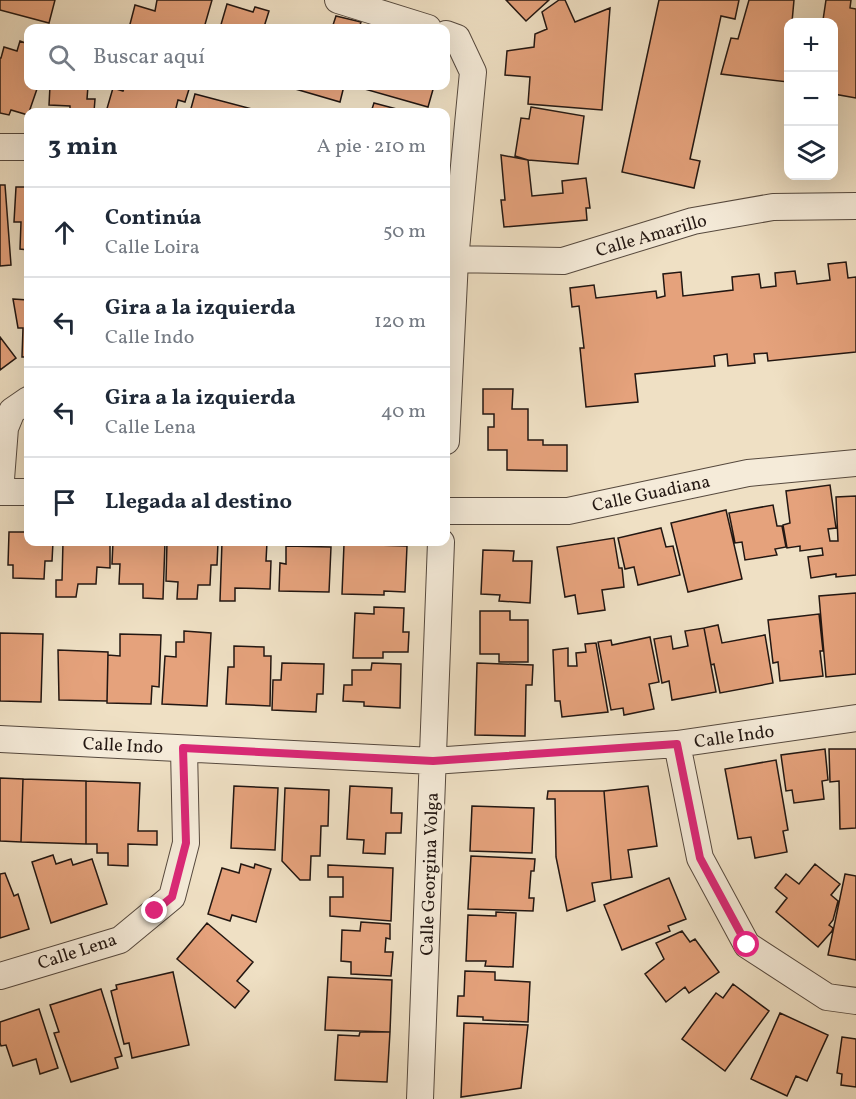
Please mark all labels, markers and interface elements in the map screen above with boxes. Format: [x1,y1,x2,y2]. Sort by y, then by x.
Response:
map controls [784,18,838,180]
button: + [784,18,838,72]
search box [24,24,450,90]
icon: search [45,41,78,74]
text: Buscar aquí [93,42,205,73]
button: − [784,72,838,126]
button: layers [784,126,838,180]
text: 3 min [48,129,118,165]
text: A pie · 210 m [317,133,426,161]
text: Continúa [105,203,202,234]
street label: Calle Amarillo [593,209,710,264]
icon: ahead [48,216,81,249]
text: 50 m [383,218,426,246]
text: Calle Loira [105,234,200,262]
text: Gira a la izquierda [105,293,296,324]
icon: left [48,306,81,339]
text: 120 m [374,308,426,336]
text: Calle Indo [105,324,194,352]
text: Gira a la izquierda [105,383,296,414]
icon: left [48,396,81,429]
text: 40 m [381,398,426,426]
text: Calle Lena [105,414,196,442]
street label: Calle Guadiana [590,470,713,519]
icon: arrive [48,486,81,519]
text: Llegada al destino [105,487,292,518]
street label: Calle Indo [693,720,776,755]
street label: Calle Indo [82,732,164,761]
street label: Calle Georgina Volga [415,792,446,956]
route end [141,897,167,923]
street label: Calle Lena [35,928,120,977]
route start [733,931,759,957]

